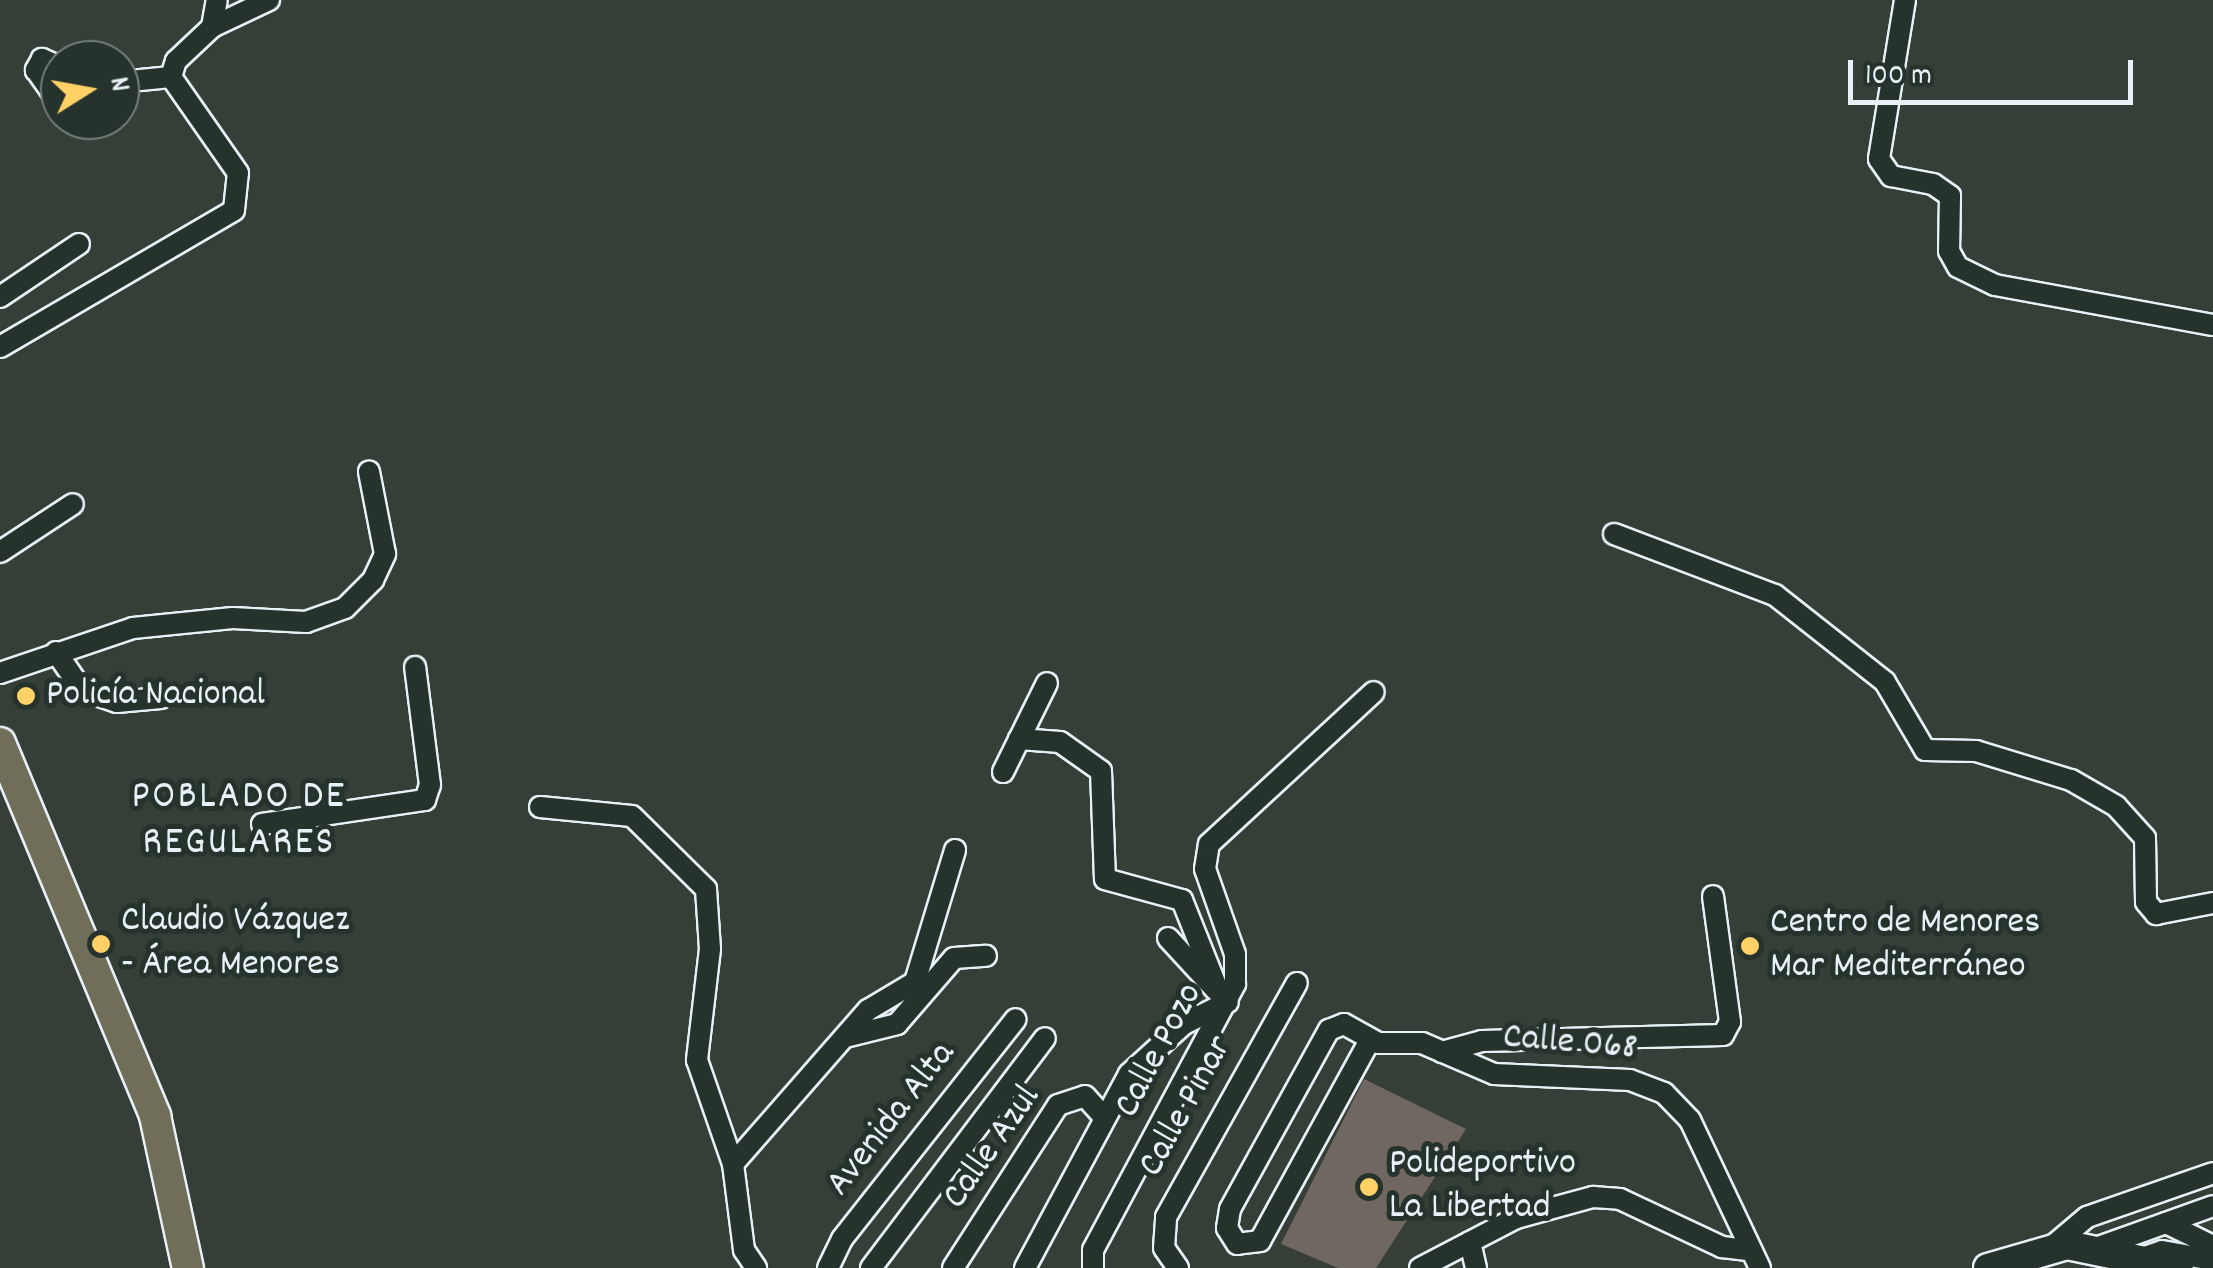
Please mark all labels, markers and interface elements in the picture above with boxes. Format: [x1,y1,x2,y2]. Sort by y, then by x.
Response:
north arrow [40,40,140,140]
scale bar [1853,40,2138,102]
text: 100 m [1865,56,1932,99]
text: N [97,74,138,95]
place label: Policía Nacional [46,673,265,719]
marker: Policía Nacional [15,685,37,707]
district label: POBLADO DE REGULARES [132,775,346,869]
place label: Claudio Vázquez - Área Menores [121,899,350,988]
place label: Centro de Menores Mar Mediterráneo [1770,901,2040,991]
marker: Claudio Vázquez - Área Menores [90,933,112,955]
marker: Centro de Menores Mar Mediterráneo [1739,935,1761,957]
street label: Calle Pozo [1106,976,1214,1126]
street label: Calle 068 [1501,1015,1639,1073]
street label: Calle Pinar [1130,1029,1244,1185]
street label: Avenida Alta [817,1034,967,1206]
street label: Calle Azul [934,1077,1052,1219]
place label: Polideportivo La Libertad [1389,1142,1576,1232]
marker: Polideportivo La Libertad [1358,1176,1380,1198]

